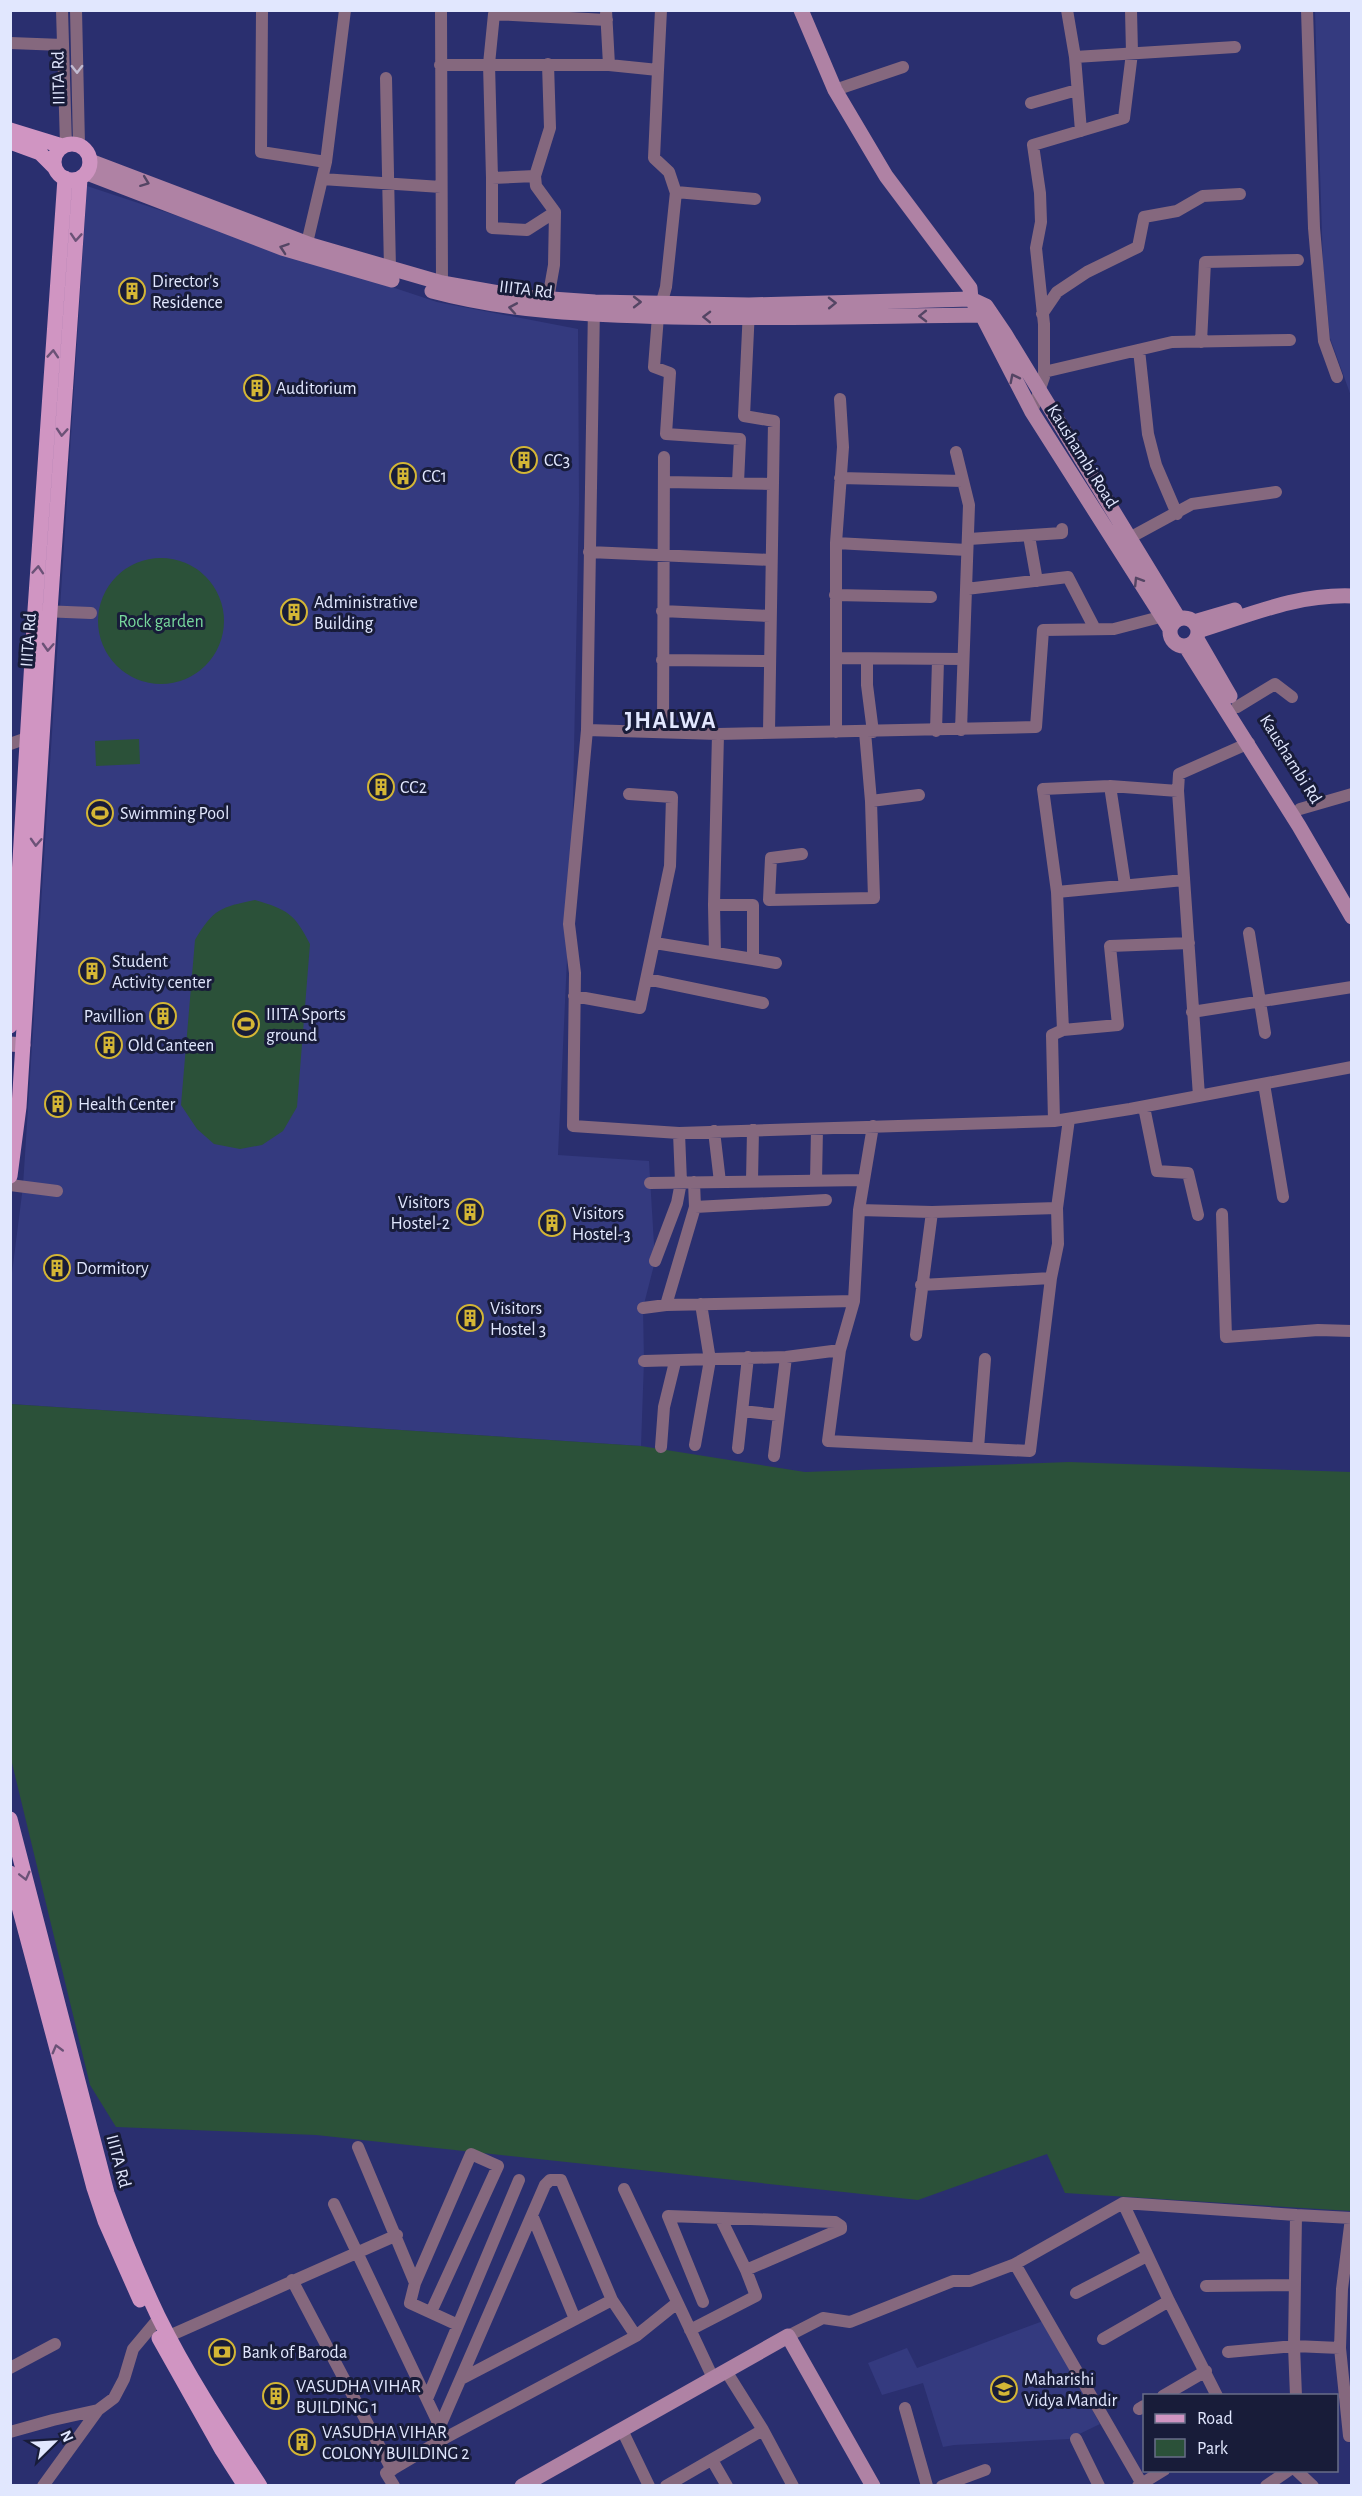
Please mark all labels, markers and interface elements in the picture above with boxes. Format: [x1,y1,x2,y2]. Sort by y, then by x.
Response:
street label: IIITA Rd [50,51,68,105]
one-way arrow [71,64,84,73]
one-way arrow [139,175,150,187]
one-way arrow [70,233,83,242]
one-way arrow [279,243,290,255]
place label: Director's Residence [152,273,223,312]
building icon: Director's Residence [117,276,147,306]
street label: IIITA Rd [498,278,554,302]
one-way arrow [632,296,641,308]
one-way arrow [827,296,836,309]
one-way arrow [508,302,517,314]
one-way arrow [919,310,928,322]
one-way arrow [703,311,712,324]
one-way arrow [46,349,59,358]
building icon: Auditorium [242,373,272,403]
one-way arrow [1010,374,1022,385]
place label: Auditorium [276,380,357,398]
street label: Kaushambi Road [1043,402,1121,511]
one-way arrow [56,427,69,436]
building icon: CC3 [509,445,539,475]
place label: CC3 [544,452,570,470]
building icon: CC1 [388,461,418,491]
place label: CC1 [422,468,447,486]
one-way arrow [31,565,44,574]
one-way arrow [1134,576,1145,587]
place label: Administrative Building [314,594,418,633]
building icon: Administrative Building [279,597,309,627]
street label: IIITA Rd [18,612,40,668]
park label: Rock garden [118,613,204,631]
one-way arrow [41,643,54,652]
district label: JHALWA [625,709,717,733]
street label: Kaushambi Rd [1256,712,1325,807]
building icon: CC2 [366,772,396,802]
place label: CC2 [400,779,427,797]
sports icon: Swimming Pool [85,798,115,828]
place label: Swimming Pool [120,805,229,823]
one-way arrow [29,837,42,846]
place label: Student Activity center [112,953,212,992]
building icon: Student Activity center [77,956,107,986]
building icon: Pavillion [148,1001,178,1031]
place label: IIITA Sports ground [266,1006,346,1045]
place label: Pavillion [84,1008,144,1026]
sports icon: IIITA Sports ground [231,1009,261,1039]
building icon: Old Canteen [94,1030,124,1060]
place label: Old Canteen [128,1037,214,1055]
building icon: Health Center [43,1089,73,1119]
place label: Health Center [78,1096,175,1114]
place label: Visitors Hostel-2 [391,1194,450,1233]
building icon: Visitors Hostel-2 [455,1197,485,1227]
place label: Visitors Hostel-3 [572,1205,631,1244]
building icon: Visitors Hostel-3 [537,1208,567,1238]
building icon: Dormitory [42,1253,72,1283]
place label: Dormitory [76,1260,149,1278]
place label: Visitors Hostel 3 [490,1300,546,1339]
building icon: Visitors Hostel 3 [455,1303,485,1333]
one-way arrow [18,1870,30,1881]
one-way arrow [52,2044,64,2055]
street label: IIITA Rd [102,2133,134,2190]
bank icon: Bank of Baroda [207,2337,237,2367]
place label: Bank of Baroda [242,2344,347,2362]
place label: Maharishi Vidya Mandir [1024,2371,1118,2410]
school or university icon: Maharishi Vidya Mandir [989,2374,1019,2404]
place label: VASUDHA VIHAR BUILDING 1 [296,2378,421,2417]
building icon: VASUDHA VIHAR BUILDING 1 [261,2381,291,2411]
legend [1143,2394,1338,2472]
text: Road [1197,2410,1233,2428]
north arrow [24,2412,84,2472]
place label: VASUDHA VIHAR COLONY BUILDING 2 [322,2424,469,2463]
building icon: VASUDHA VIHAR COLONY BUILDING 2 [287,2427,317,2457]
text: N [57,2428,76,2445]
text: Park [1197,2440,1229,2458]

